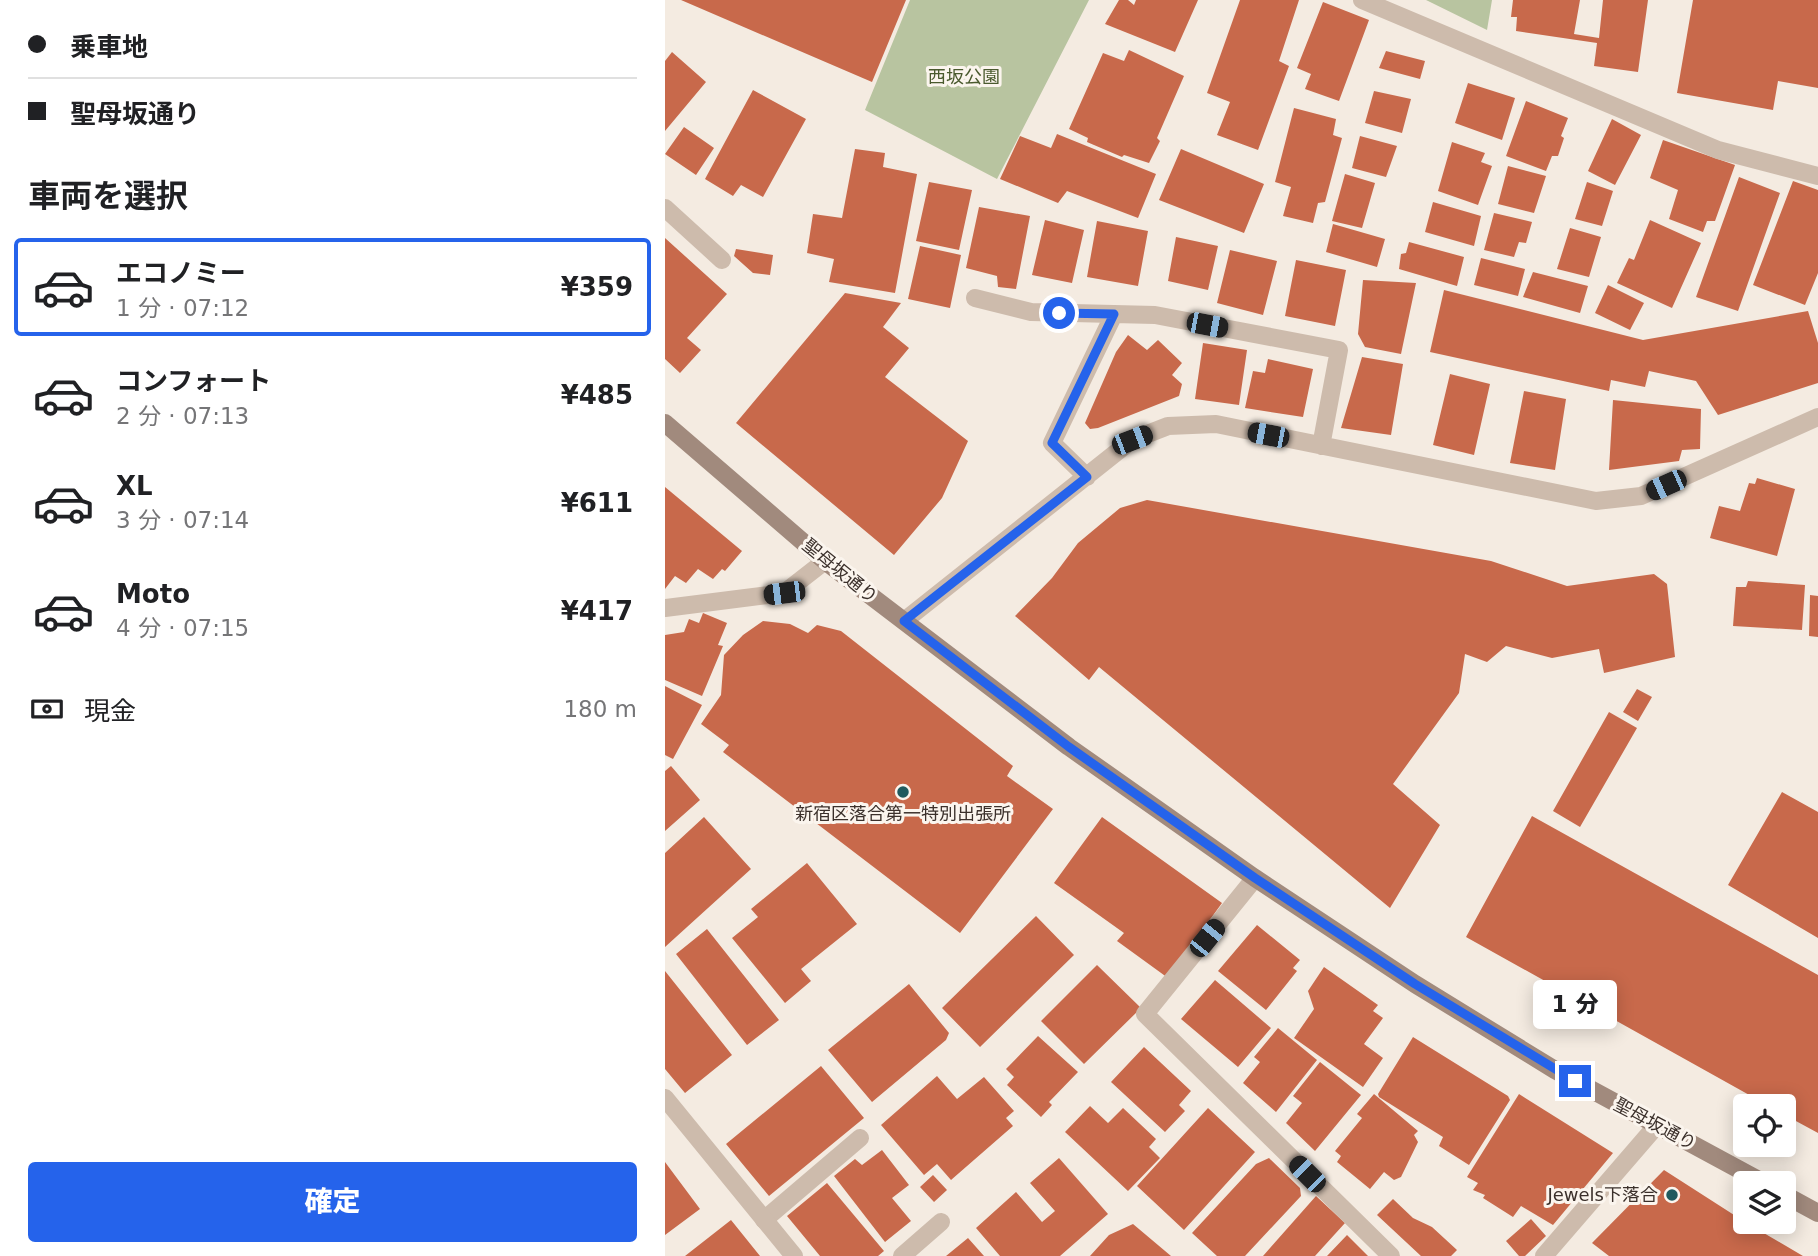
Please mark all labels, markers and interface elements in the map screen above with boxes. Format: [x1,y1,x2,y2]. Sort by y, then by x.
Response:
text: 乗車地 [70,32,148,62]
park label: 西坂公園 [928,66,1000,87]
text: 聖母坂通り [70,99,200,129]
text: 車両を選択 [28,177,188,215]
icon: car [32,256,95,319]
text: エコノミー [116,258,246,288]
text: ¥359 [561,272,633,302]
text: 1 分 · 07:12 [116,295,249,321]
route start [1043,297,1075,329]
car [1185,311,1230,339]
icon: car [32,364,95,427]
text: コンフォート [116,366,271,396]
text: ¥485 [561,380,633,410]
text: 2 分 · 07:13 [116,403,249,429]
car [1246,421,1291,449]
car [1109,423,1156,457]
car [1643,467,1690,503]
text: XL [116,471,153,501]
icon: car [32,472,95,535]
text: ¥611 [561,488,633,518]
text: 3 分 · 07:14 [116,507,249,533]
street label: 聖母坂通り [799,534,882,607]
text: Moto [116,579,190,609]
icon: car [32,580,95,643]
car [762,580,807,606]
text: ¥417 [561,596,633,626]
text: 4 分 · 07:15 [116,615,249,641]
icon: cash [28,690,66,728]
text: 現金 [84,696,136,726]
text: 180 m [563,696,637,722]
marker: 新宿区落合第一特別出張所 [895,784,911,800]
place label: 新宿区落合第一特別出張所 [795,803,1011,824]
car [1186,915,1229,961]
callout: 1 分 [1533,979,1617,1028]
text: 1 分 [1551,991,1599,1017]
route end [1559,1065,1591,1097]
street label: 聖母坂通り [1611,1093,1700,1154]
map controls [1733,1094,1796,1234]
button: locate [1733,1094,1796,1157]
car [1285,1152,1330,1196]
button: 確定 [28,1162,637,1242]
button: layers [1733,1171,1796,1234]
place label: Jewels下落合 [1546,1184,1658,1205]
marker: Jewels下落合 [1664,1187,1680,1203]

